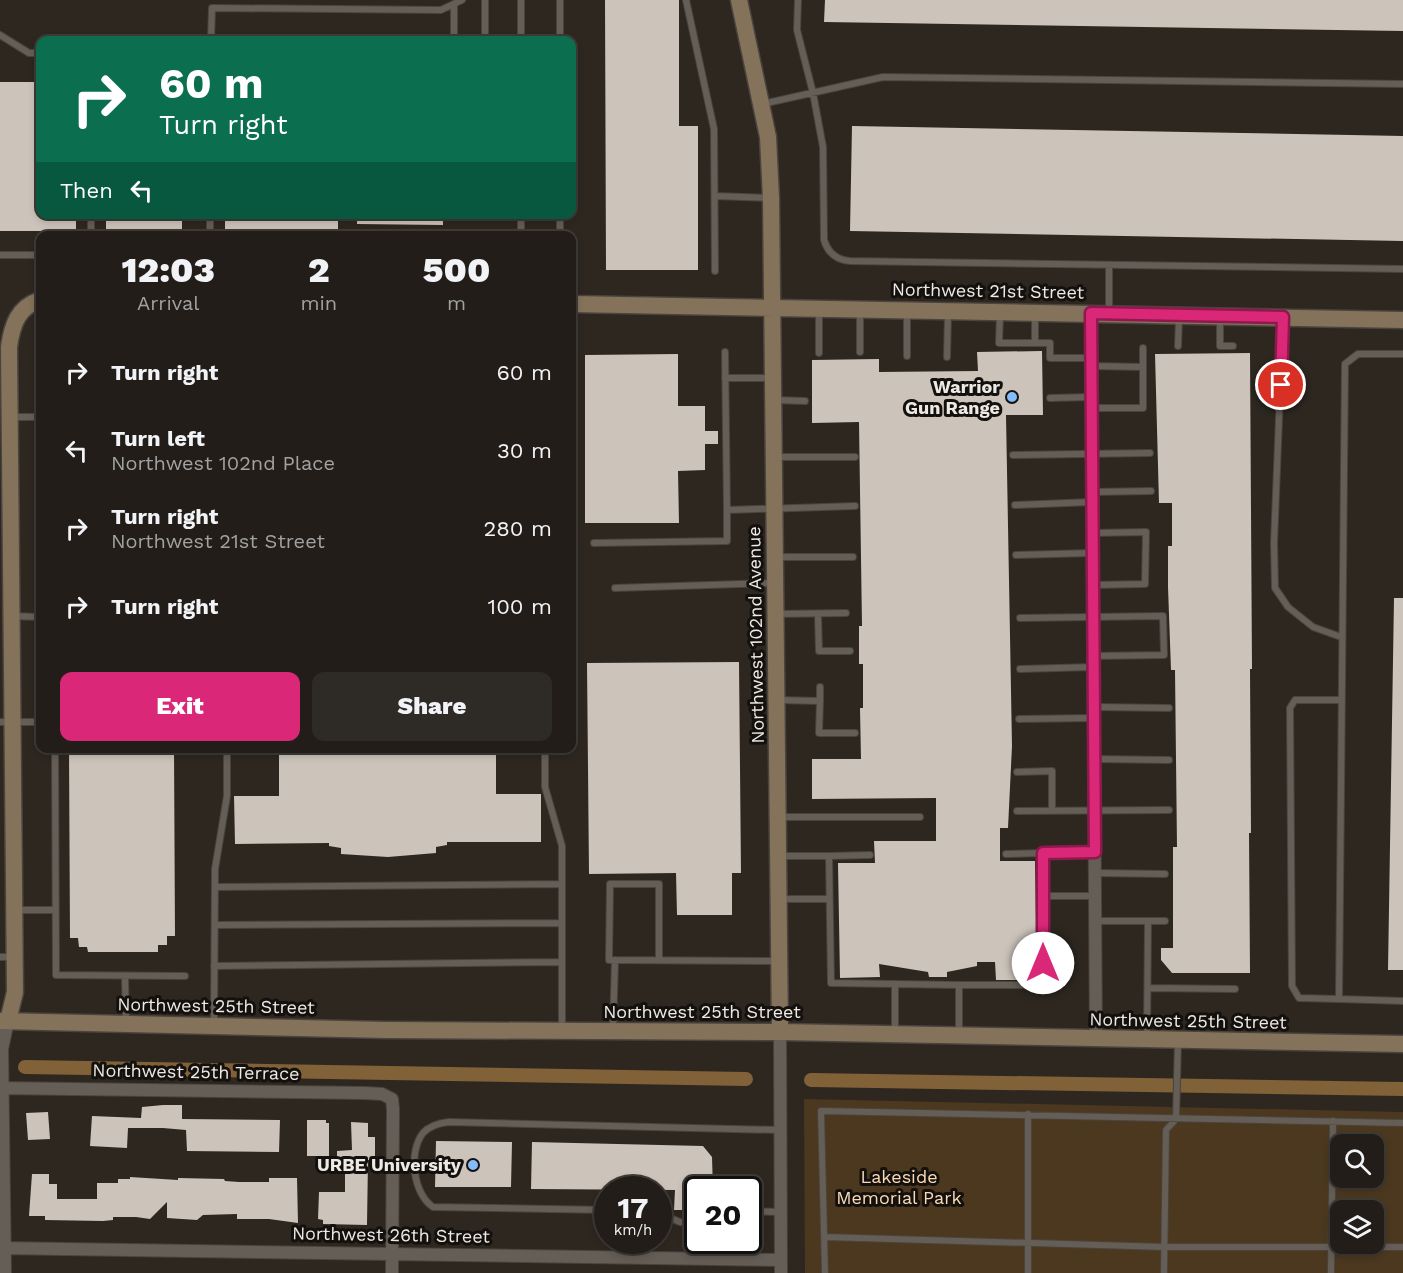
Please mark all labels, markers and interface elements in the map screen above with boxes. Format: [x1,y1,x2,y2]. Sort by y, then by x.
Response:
text: 60 m [159,59,263,108]
icon: right [60,60,138,138]
text: Turn right [159,109,288,141]
icon: left [125,174,158,207]
text: Then [60,178,113,203]
text: 12:03 [121,249,215,291]
text: 2 [308,249,330,291]
text: 500 [423,249,490,291]
street label: Northwest 21st Street [892,278,1085,303]
text: Arrival [137,291,199,315]
text: min [300,291,337,315]
text: m [447,291,466,315]
icon: right [60,356,93,389]
pin [1255,359,1306,410]
text: Turn right [111,360,218,385]
text: 60 m [496,360,552,385]
icon: arrive [1264,368,1297,401]
place label: Warrior Gun Range [905,376,1000,418]
marker: Warrior Gun Range [1005,390,1019,404]
text: Turn left [111,426,205,451]
icon: left [60,434,93,467]
text: 30 m [497,438,552,463]
text: Northwest 102nd Place [111,451,335,475]
text: Turn right [111,504,218,529]
icon: right [60,512,93,545]
text: 280 m [483,516,552,541]
street label: Northwest 102nd Avenue [743,526,768,744]
text: Northwest 21st Street [111,529,325,553]
icon: right [60,590,93,623]
text: Turn right [111,594,218,619]
text: 100 m [488,594,552,619]
button: Exit [60,672,300,741]
button: Share [312,672,552,741]
position arrow [1011,931,1075,995]
street label: Northwest 25th Street [117,993,315,1018]
street label: Northwest 25th Street [603,1001,801,1022]
street label: Northwest 25th Street [1089,1008,1287,1033]
street label: Northwest 25th Terrace [92,1059,300,1084]
map controls [1330,1134,1384,1254]
button: search [1330,1134,1384,1188]
place label: URBE University [317,1154,462,1175]
marker: URBE University [466,1158,480,1172]
park label: Lakeside Memorial Park [836,1166,962,1208]
speed limit sign: 20 [684,1176,762,1254]
text: 17 [617,1190,649,1225]
button: layers [1330,1200,1384,1254]
text: km/h [614,1221,652,1239]
street label: Northwest 26th Street [292,1222,491,1247]

